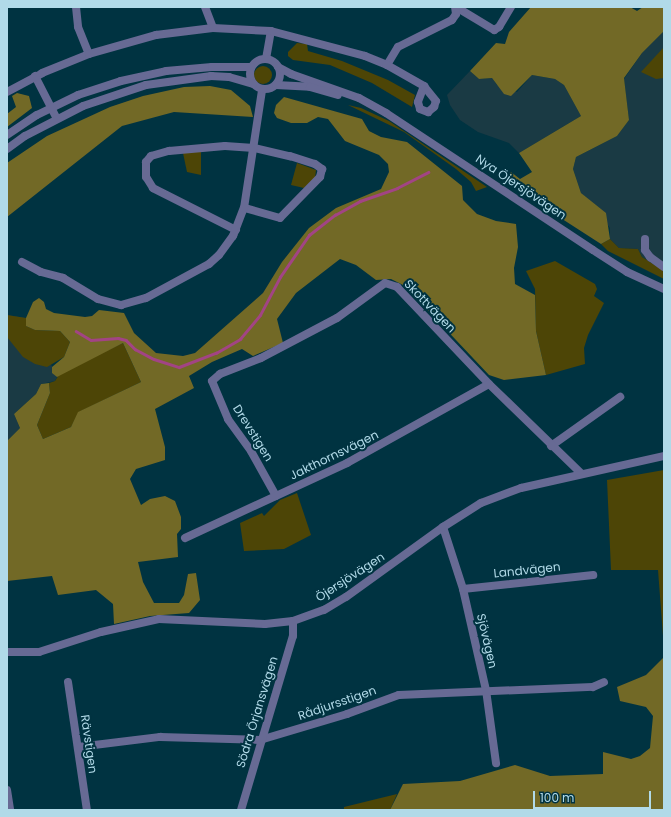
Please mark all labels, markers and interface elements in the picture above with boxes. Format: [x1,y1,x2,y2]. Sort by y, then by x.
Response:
street label: Nya Öjersjövägen [473,151,569,223]
street label: Skottvägen [401,277,459,335]
street label: Drevstigen [230,402,276,464]
street label: Jakthornsvägen [287,427,381,483]
street label: Öjersjövägen [313,549,387,605]
street label: Landvägen [493,559,561,581]
street label: Sjövägen [474,612,500,670]
street label: Södra Örjansvägen [233,655,281,769]
street label: Rådjursstigen [296,683,378,723]
street label: Rävstigen [78,714,100,774]
scale bar [535,783,653,809]
text: 100 m [540,789,574,806]

